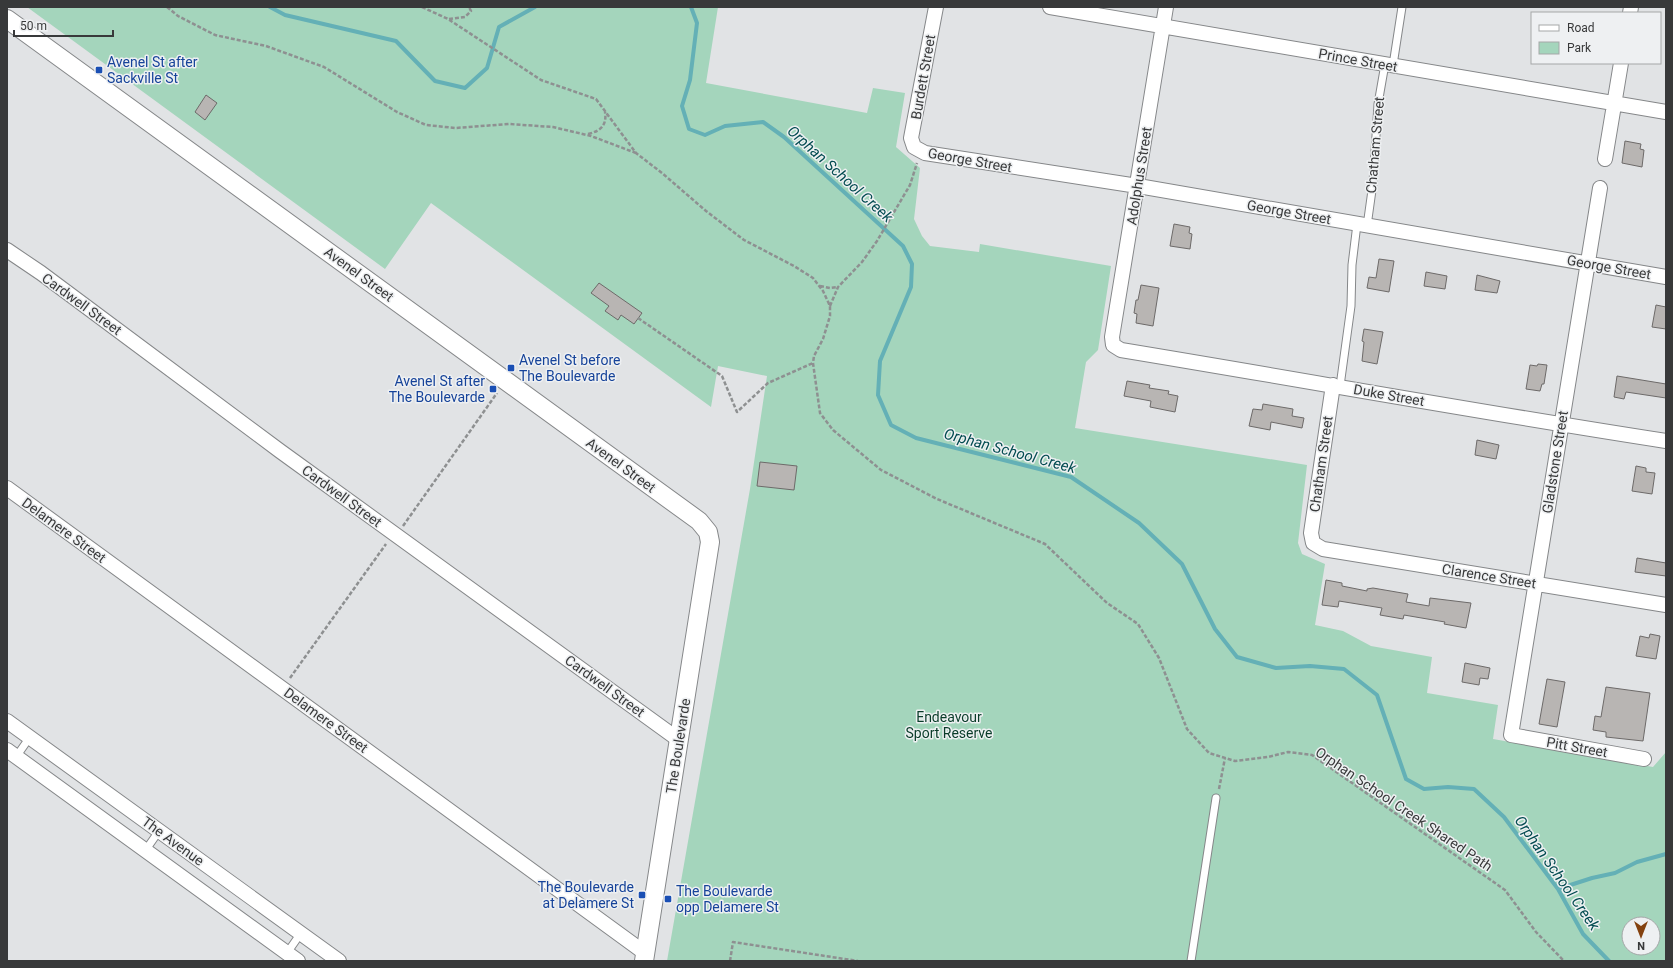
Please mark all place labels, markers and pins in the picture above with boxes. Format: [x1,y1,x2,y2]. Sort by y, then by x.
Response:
place label: Avenel St after Sackville St [107,54,198,86]
marker: Avenel St after Sackville St [94,65,104,75]
place label: Avenel St before The Boulevarde [519,352,620,384]
marker: Avenel St before The Boulevarde [506,363,516,373]
place label: Avenel St after The Boulevarde [389,373,485,405]
marker: Avenel St after The Boulevarde [488,384,498,394]
place label: The Boulevarde at Delamere St [538,879,634,911]
place label: The Boulevarde opp Delamere St [676,883,779,915]
marker: The Boulevarde at Delamere St [637,890,647,900]
marker: The Boulevarde opp Delamere St [663,894,673,904]

